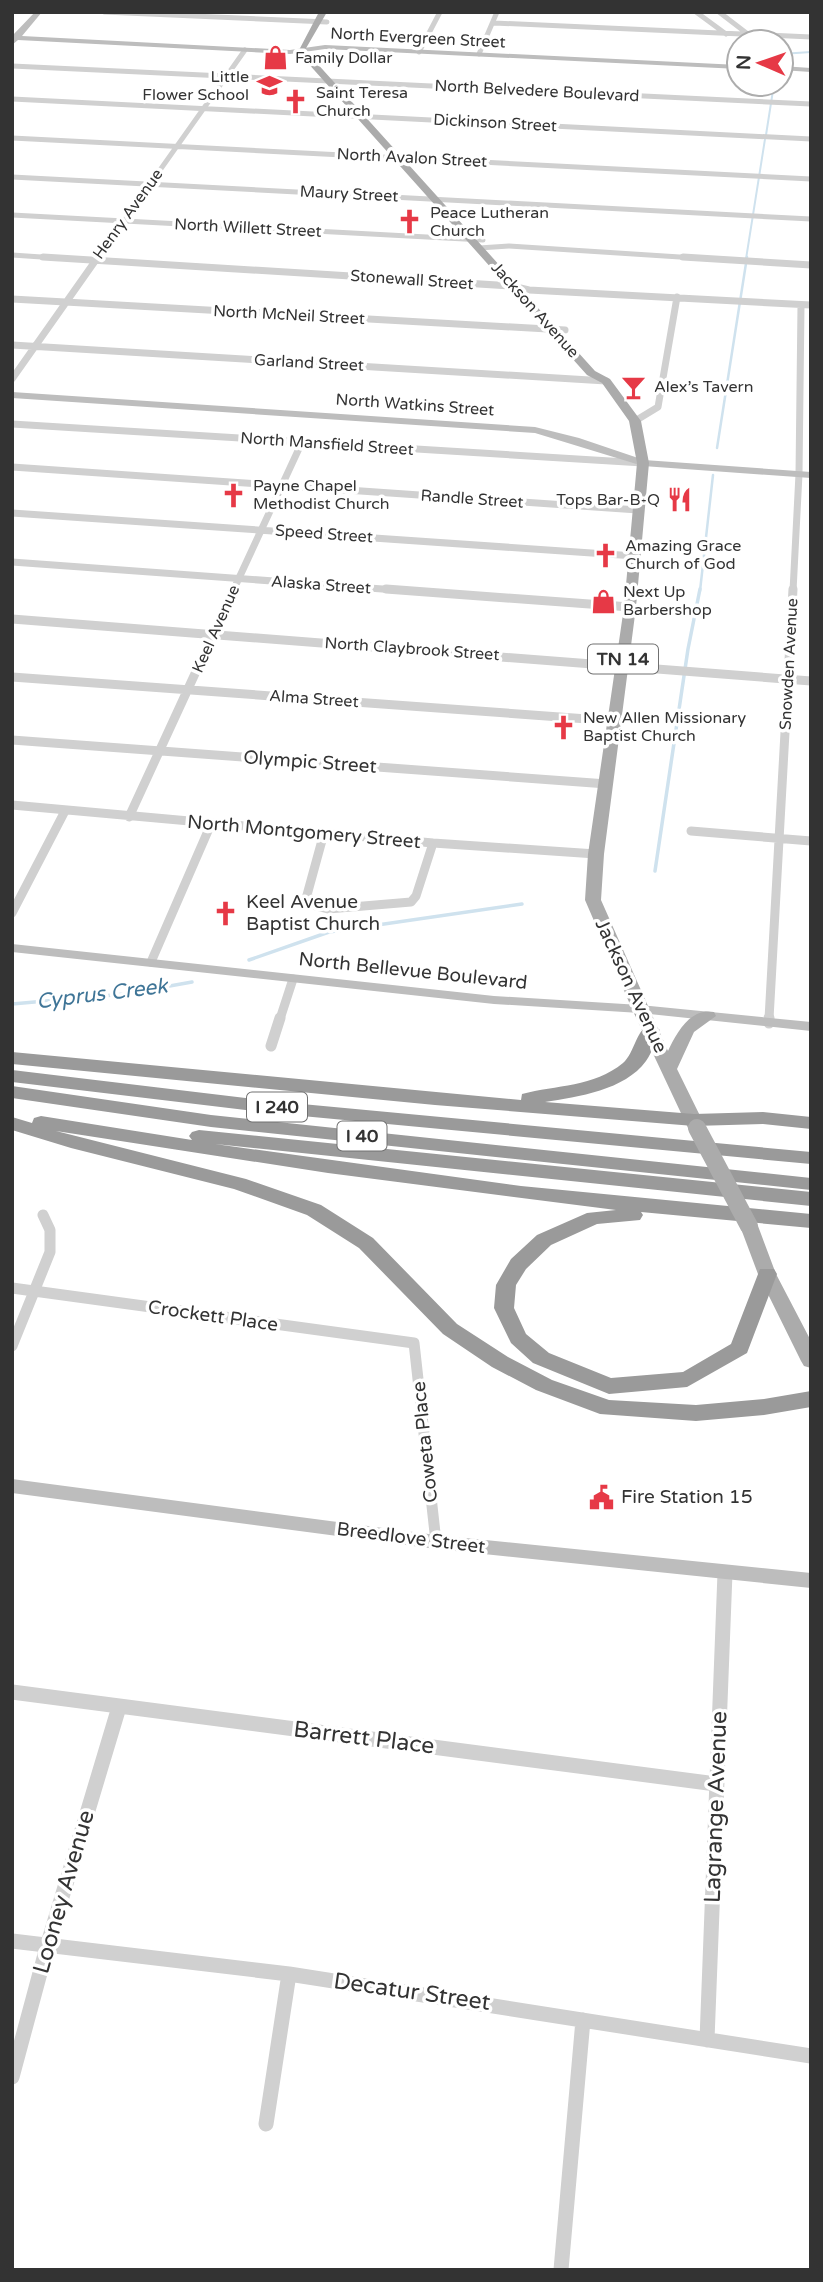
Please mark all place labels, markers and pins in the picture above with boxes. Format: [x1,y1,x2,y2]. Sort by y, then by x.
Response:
shop icon: Family Dollar [261,44,289,72]
place label: Family Dollar [295,48,393,68]
place label: Little Flower School [142,67,249,105]
school or university icon: Little Flower School [255,72,283,100]
place label: Saint Teresa Church [316,83,408,121]
church icon: Saint Teresa Church [282,88,310,116]
place label: Peace Lutheran Church [430,203,549,241]
church icon: Peace Lutheran Church [396,208,424,236]
bar icon: Alex’s Tavern [620,373,648,401]
place label: Alex’s Tavern [654,377,753,397]
place label: Payne Chapel Methodist Church [253,476,390,514]
church icon: Payne Chapel Methodist Church [219,481,247,509]
restaurant icon: Tops Bar-B-Q [666,486,694,514]
place label: Tops Bar-B-Q [556,490,660,510]
place label: Amazing Grace Church of God [625,536,741,574]
church icon: Amazing Grace Church of God [591,541,619,569]
place label: Next Up Barbershop [623,582,712,620]
shop icon: Next Up Barbershop [589,587,617,615]
place label: New Allen Missionary Baptist Church [583,708,746,746]
church icon: New Allen Missionary Baptist Church [549,713,577,741]
place label: Keel Avenue Baptist Church [246,891,380,935]
church icon: Keel Avenue Baptist Church [212,899,240,927]
public building icon: Fire Station 15 [587,1483,615,1511]
place label: Fire Station 15 [621,1486,753,1508]

